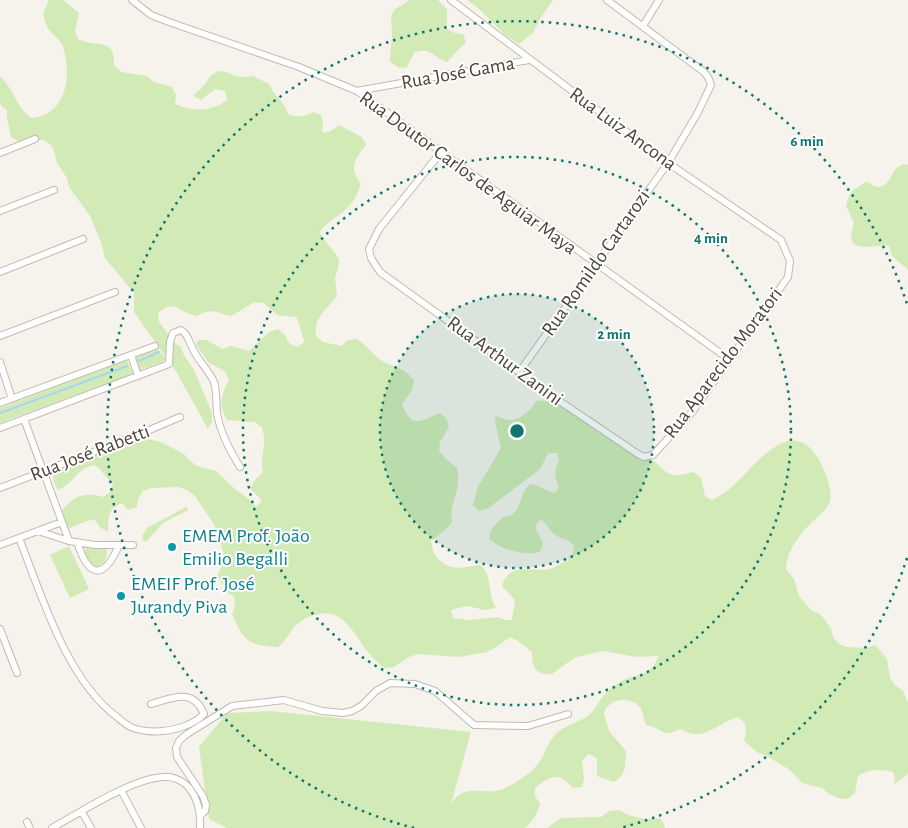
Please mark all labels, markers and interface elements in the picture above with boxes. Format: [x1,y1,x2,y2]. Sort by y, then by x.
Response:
street label: Rua José Gama [400,53,516,93]
street label: Rua Luiz Ancona [566,84,680,174]
street label: Rua Doutor Carlos de Aguiar Maya [356,88,580,258]
text: 6 min [790,134,824,149]
street label: Rua Romildo Cartarozi [538,186,654,340]
text: 4 min [694,231,728,246]
street label: Rua Aparecido Moratori [660,284,786,442]
street label: Rua Arthur Zanini [443,312,567,410]
text: 2 min [597,327,631,342]
street label: Rua José Rabetti [28,421,152,485]
centre of rings [508,422,526,440]
place label: EMEM Prof. João Emilio Begalli [182,526,310,569]
marker: EMEM Prof. João Emilio Begalli [166,541,178,553]
place label: EMEIF Prof. José Jurandy Piva [131,574,255,617]
marker: EMEIF Prof. José Jurandy Piva [115,590,127,602]

